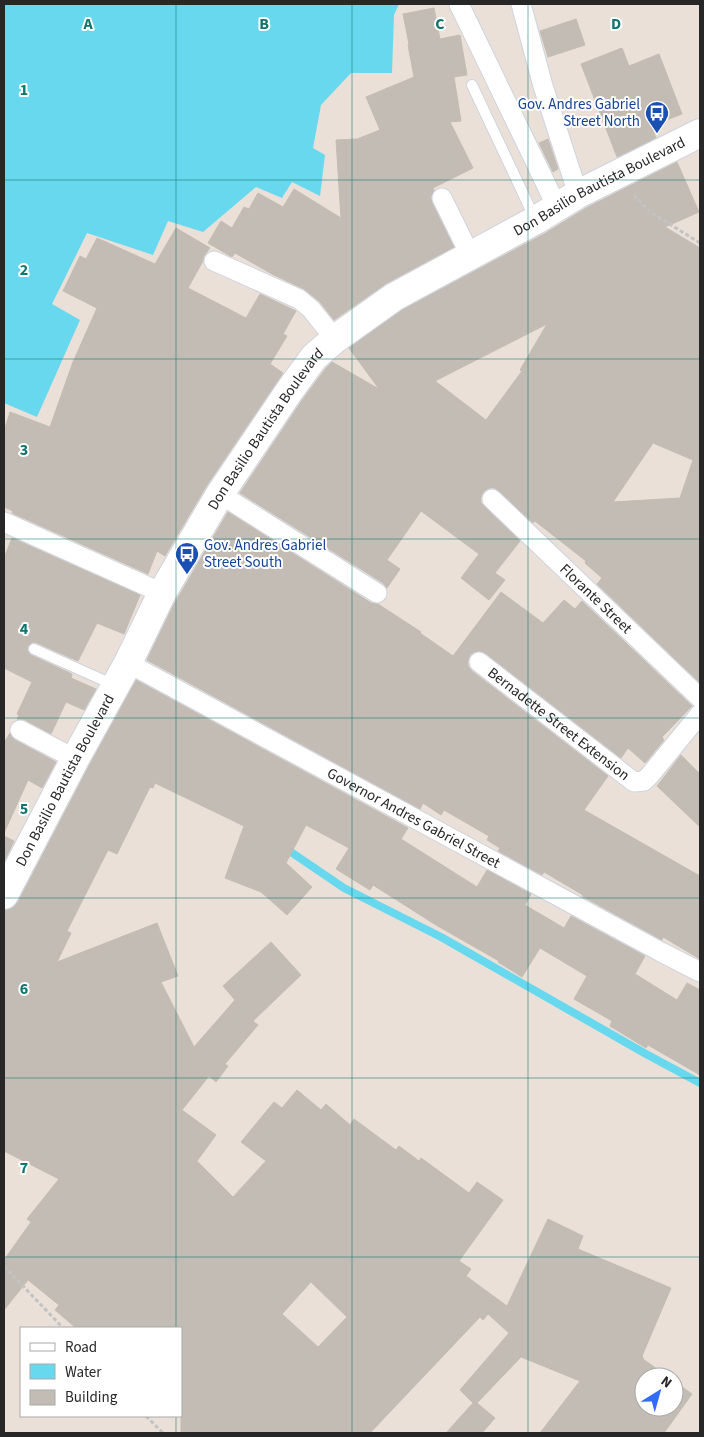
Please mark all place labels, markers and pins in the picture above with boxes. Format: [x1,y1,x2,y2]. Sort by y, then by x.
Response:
place label: Gov. Andres Gabriel Street North [518,94,640,132]
bus stop icon: Gov. Andres Gabriel Street North [644,100,670,134]
place label: Gov. Andres Gabriel Street South [204,535,326,573]
bus stop icon: Gov. Andres Gabriel Street South [174,541,200,575]

